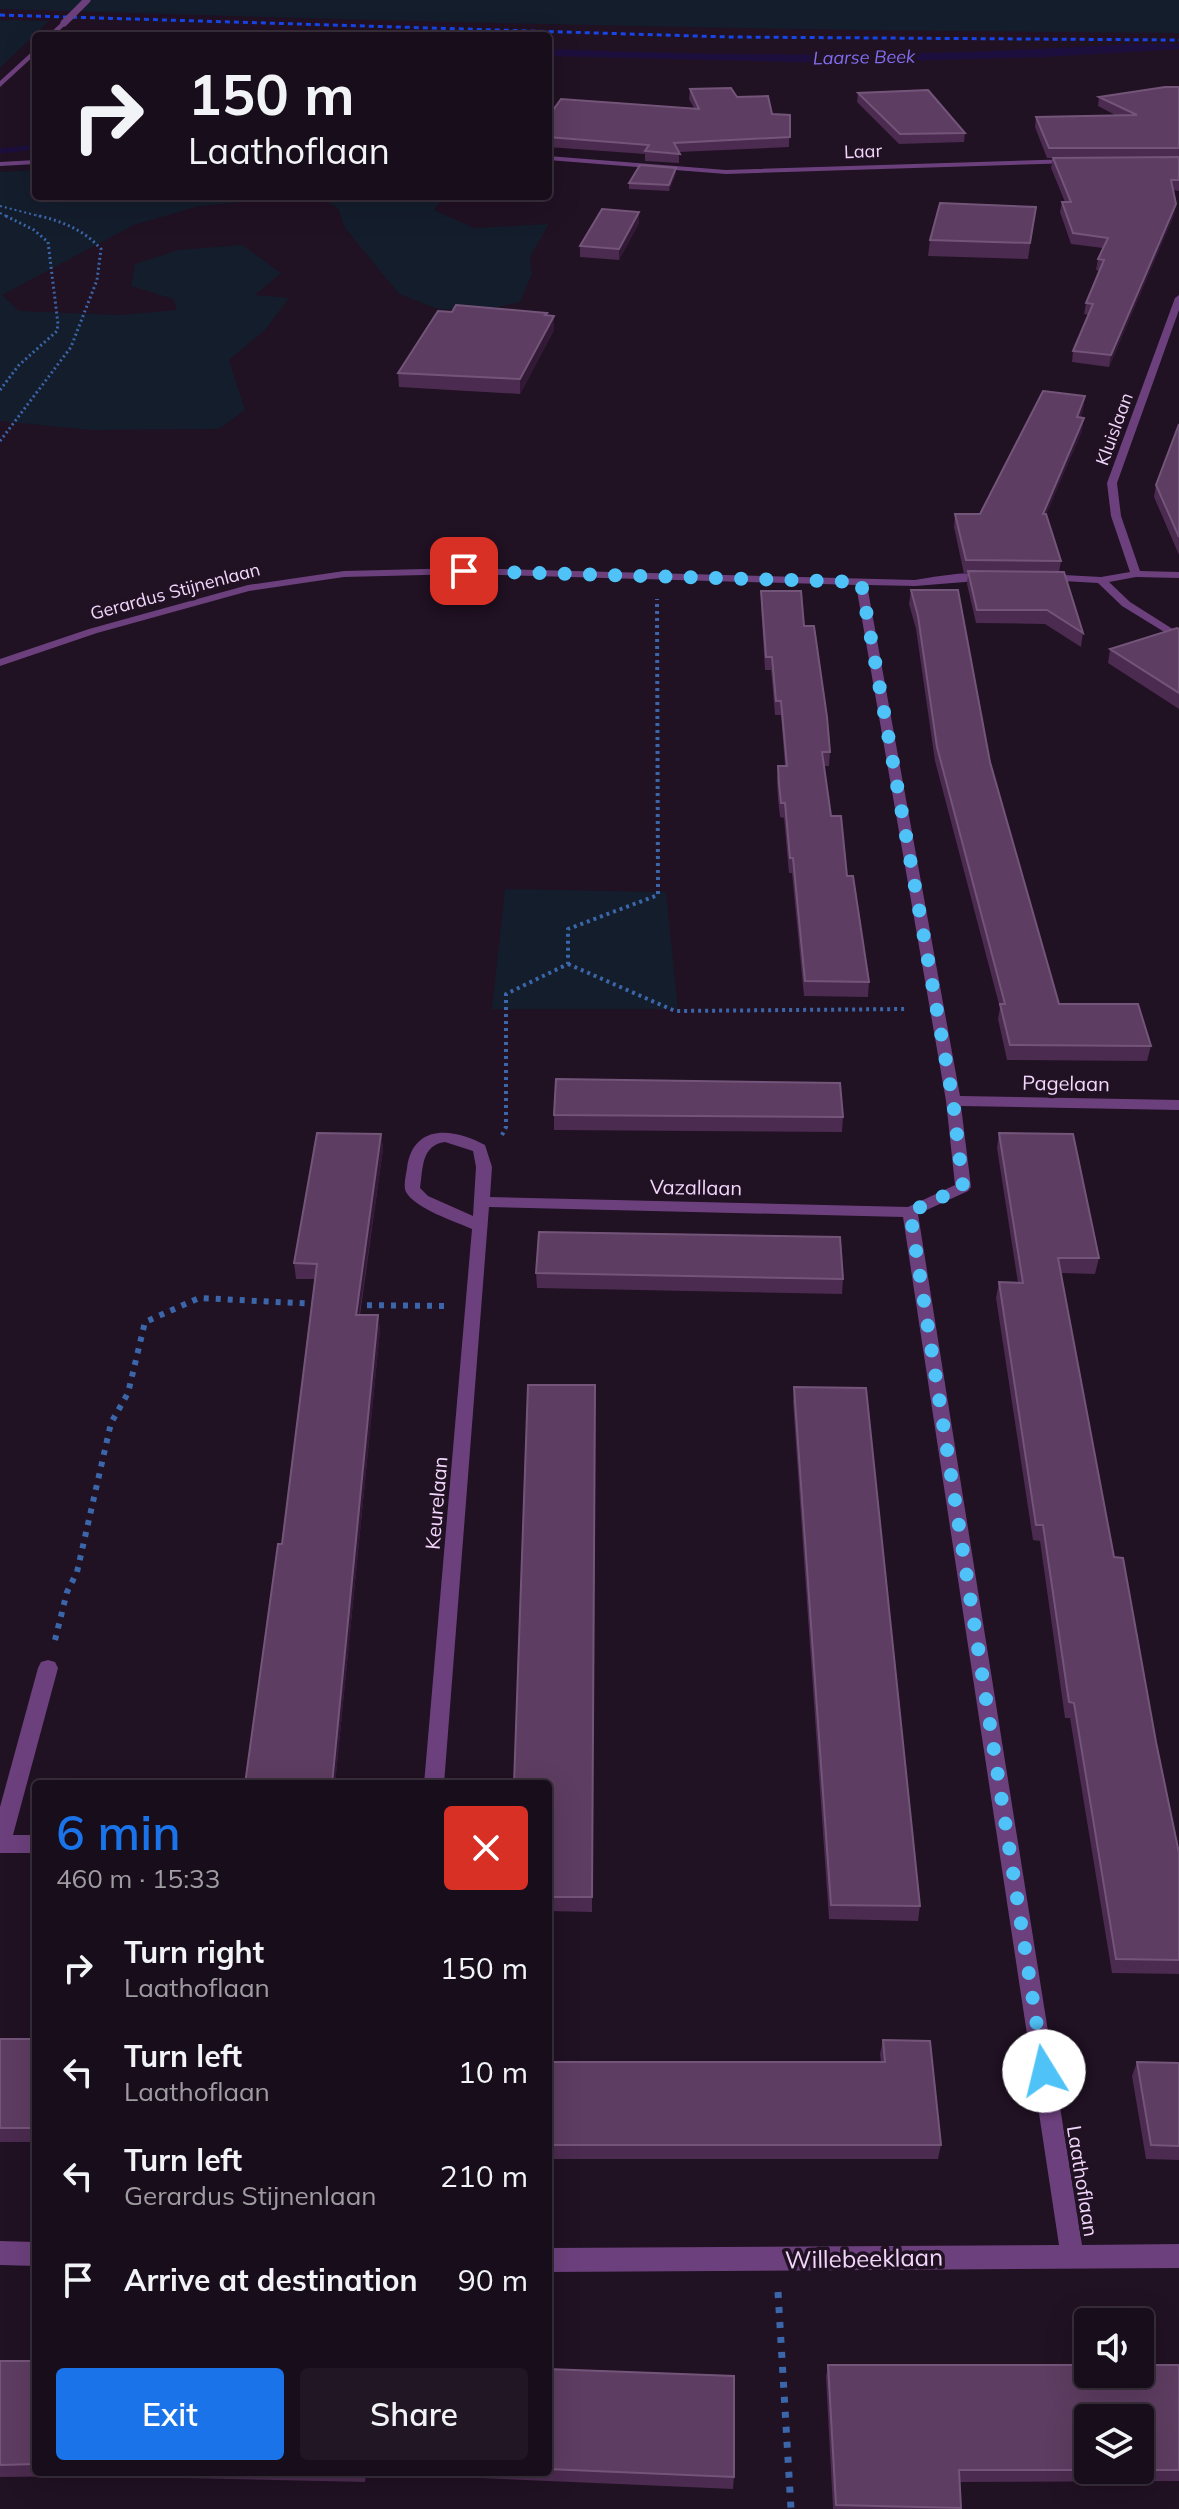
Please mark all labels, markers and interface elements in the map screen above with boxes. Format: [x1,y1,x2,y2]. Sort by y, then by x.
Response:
water label: Laarse Beek [813,45,916,69]
text: 150 m [188,59,355,129]
icon: right [56,64,160,168]
text: Laathoflaan [188,128,390,173]
street label: Laar [844,139,883,163]
street label: Kluislaan [1090,389,1138,469]
pin [430,537,498,605]
icon: arrive [442,549,486,593]
street label: Gerardus Stijnenlaan [88,557,262,625]
street label: Pagelaan [1022,1070,1110,1096]
street label: Vazallaan [650,1174,742,1200]
street label: Keurelaan [419,1455,453,1551]
text: 6 min [56,1802,181,1862]
button: close [444,1806,528,1890]
text: 460 m · 15:33 [56,1862,220,1895]
text: Turn right [124,1933,264,1971]
icon: right [56,1946,100,1990]
text: 150 m [440,1949,528,1987]
text: Laathoflaan [124,1971,270,2004]
position arrow [1002,2029,1086,2113]
text: Turn left [124,2037,242,2075]
icon: left [56,2050,100,2094]
text: 10 m [458,2053,528,2091]
text: Laathoflaan [124,2075,270,2108]
street label: Laathoflaan [1062,2124,1104,2238]
text: Turn left [124,2141,242,2179]
icon: left [56,2154,100,2198]
text: 210 m [440,2157,528,2195]
text: Gerardus Stijnenlaan [124,2179,376,2212]
street label: Willebeeklaan [785,2242,943,2274]
icon: arrive [56,2258,100,2302]
text: Arrive at destination [124,2261,418,2299]
text: 90 m [458,2261,528,2299]
map controls [1074,2308,1154,2484]
button: sound [1074,2308,1154,2388]
button: Exit [56,2368,284,2460]
button: Share [300,2368,528,2460]
button: layers [1074,2404,1154,2484]

